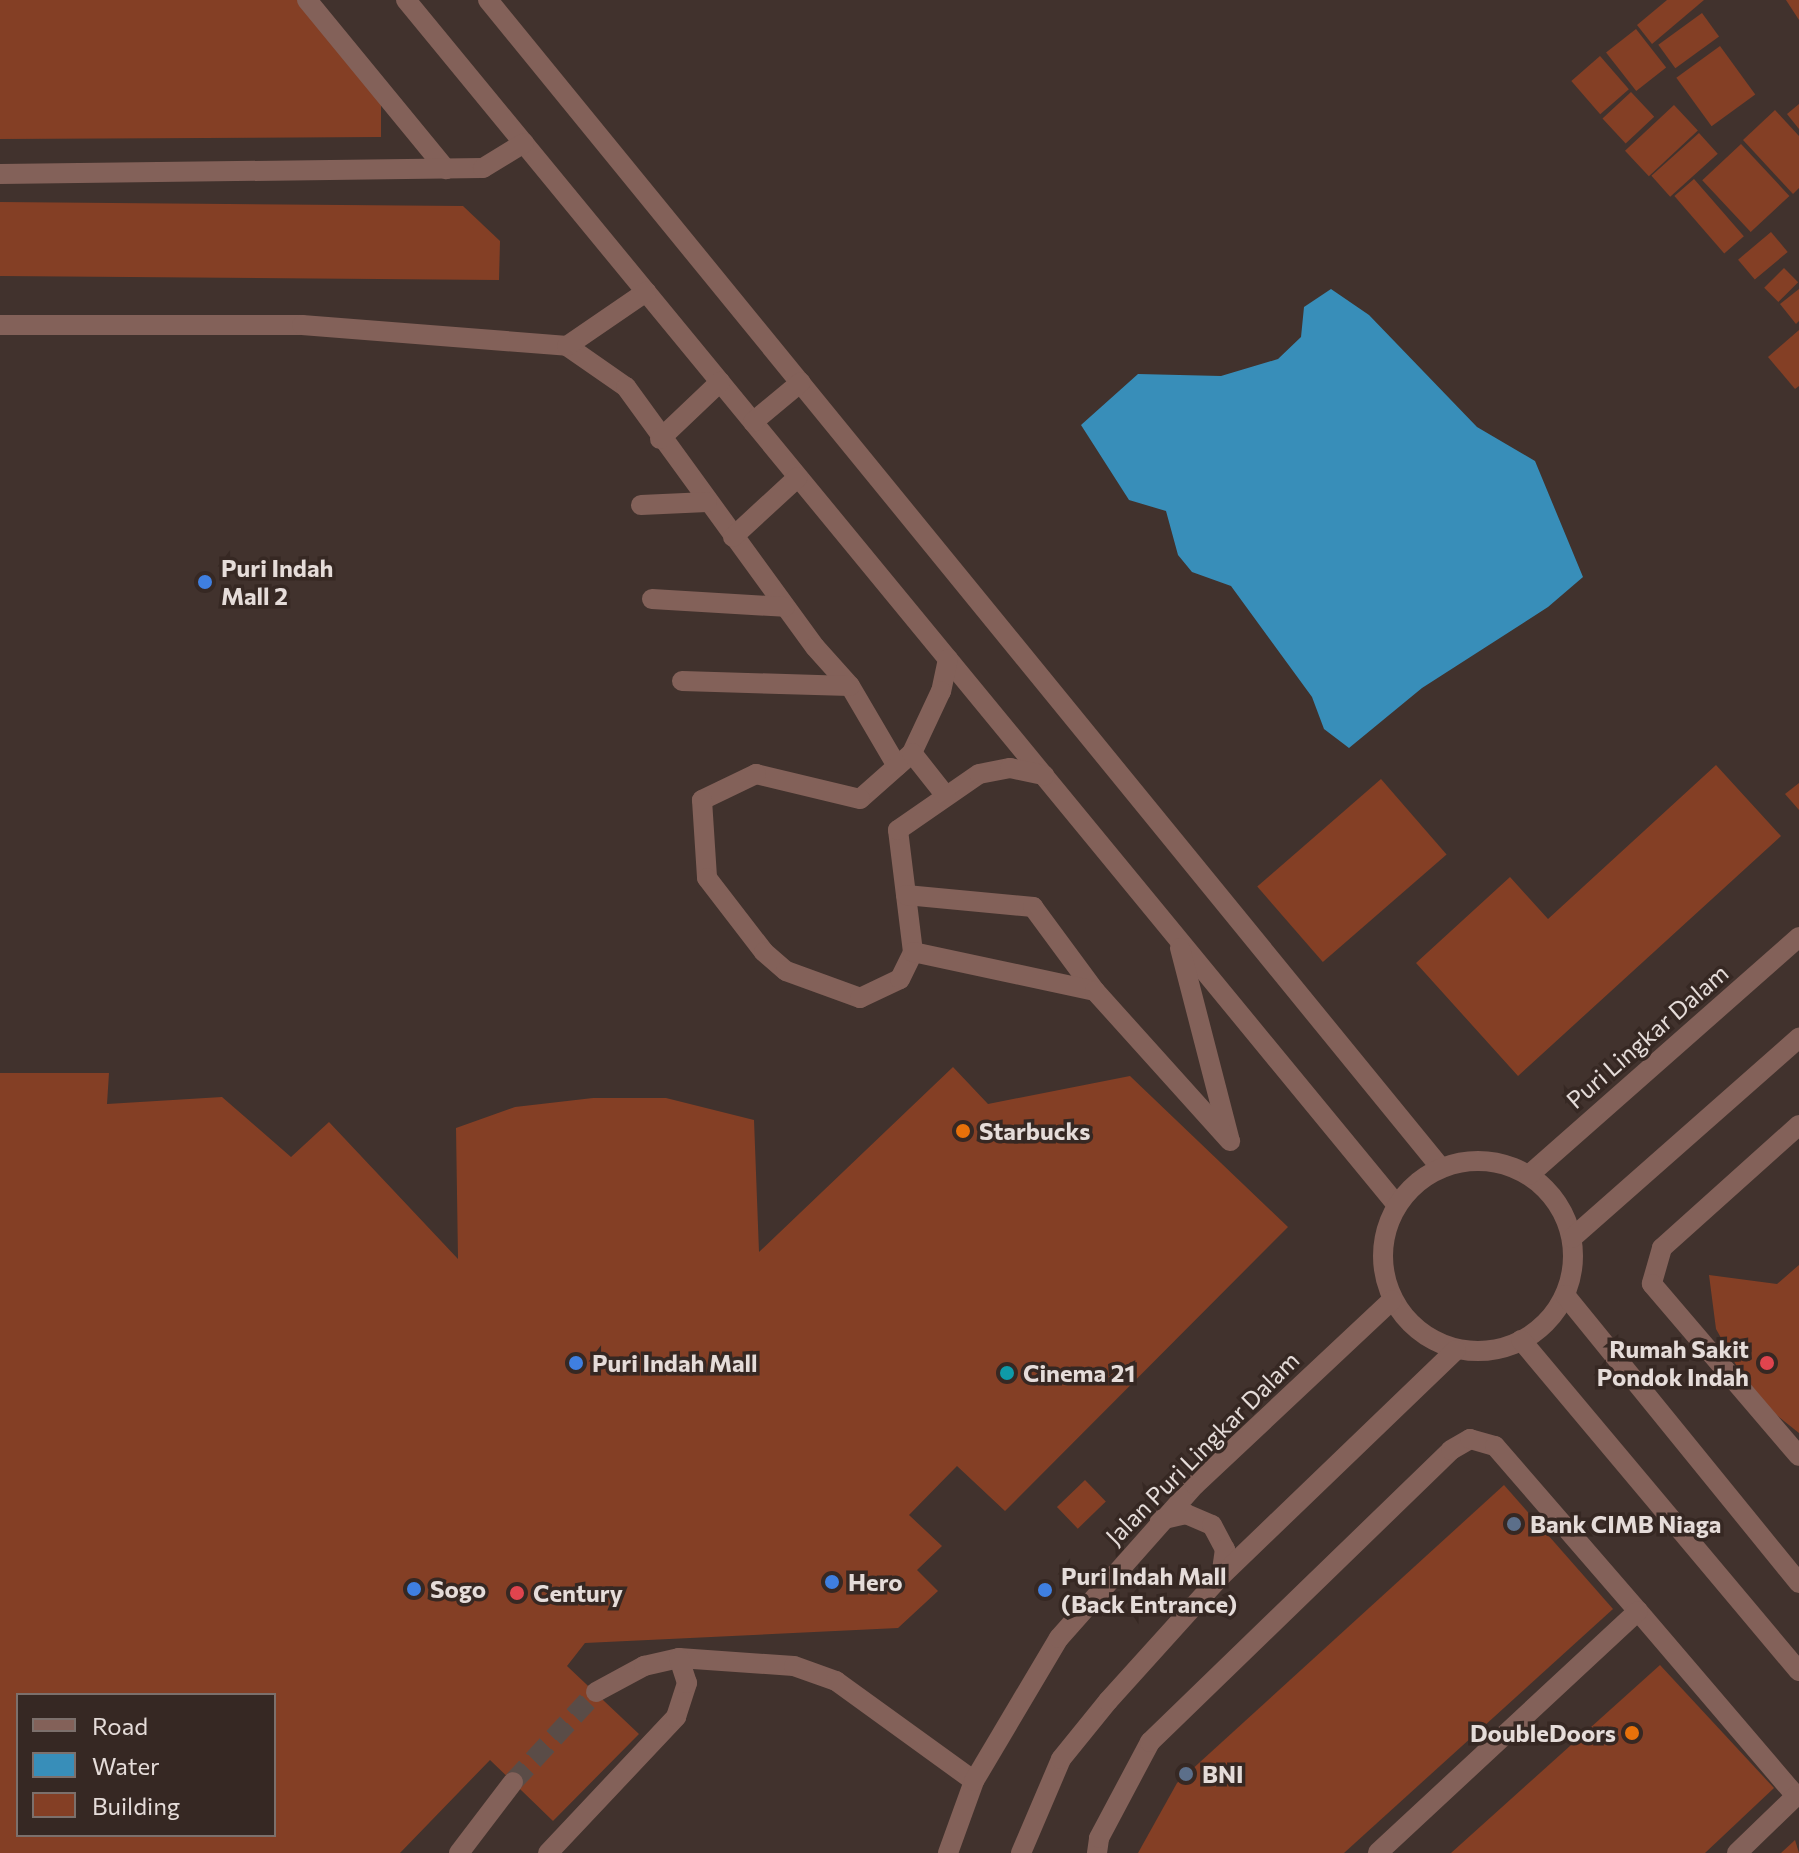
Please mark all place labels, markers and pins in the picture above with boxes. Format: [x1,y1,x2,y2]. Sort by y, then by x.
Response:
place label: Puri Indah Mall 2 [221,554,333,610]
marker: Puri Indah Mall 2 [196,573,214,591]
place label: Starbucks [979,1117,1090,1145]
marker: Starbucks [954,1122,972,1140]
place label: Rumah Sakit Pondok Indah [1597,1335,1749,1391]
place label: Puri Indah Mall [592,1349,758,1377]
marker: Rumah Sakit Pondok Indah [1756,1352,1778,1374]
marker: Puri Indah Mall [567,1354,585,1372]
place label: Cinema 21 [1023,1359,1135,1387]
marker: Cinema 21 [998,1364,1016,1382]
place label: Bank CIMB Niaga [1530,1510,1721,1538]
marker: Bank CIMB Niaga [1505,1515,1523,1533]
place label: Puri Indah Mall (Back Entrance) [1061,1562,1237,1618]
place label: Hero [848,1568,903,1596]
marker: Hero [823,1573,841,1591]
place label: Sogo [430,1575,486,1603]
place label: Century [533,1579,623,1607]
marker: Sogo [405,1580,423,1598]
marker: Puri Indah Mall (Back Entrance) [1036,1581,1054,1599]
marker: Century [508,1584,526,1602]
place label: DoubleDoors [1470,1719,1616,1747]
marker: DoubleDoors [1623,1724,1641,1742]
place label: BNI [1202,1760,1243,1788]
marker: BNI [1177,1765,1195,1783]

